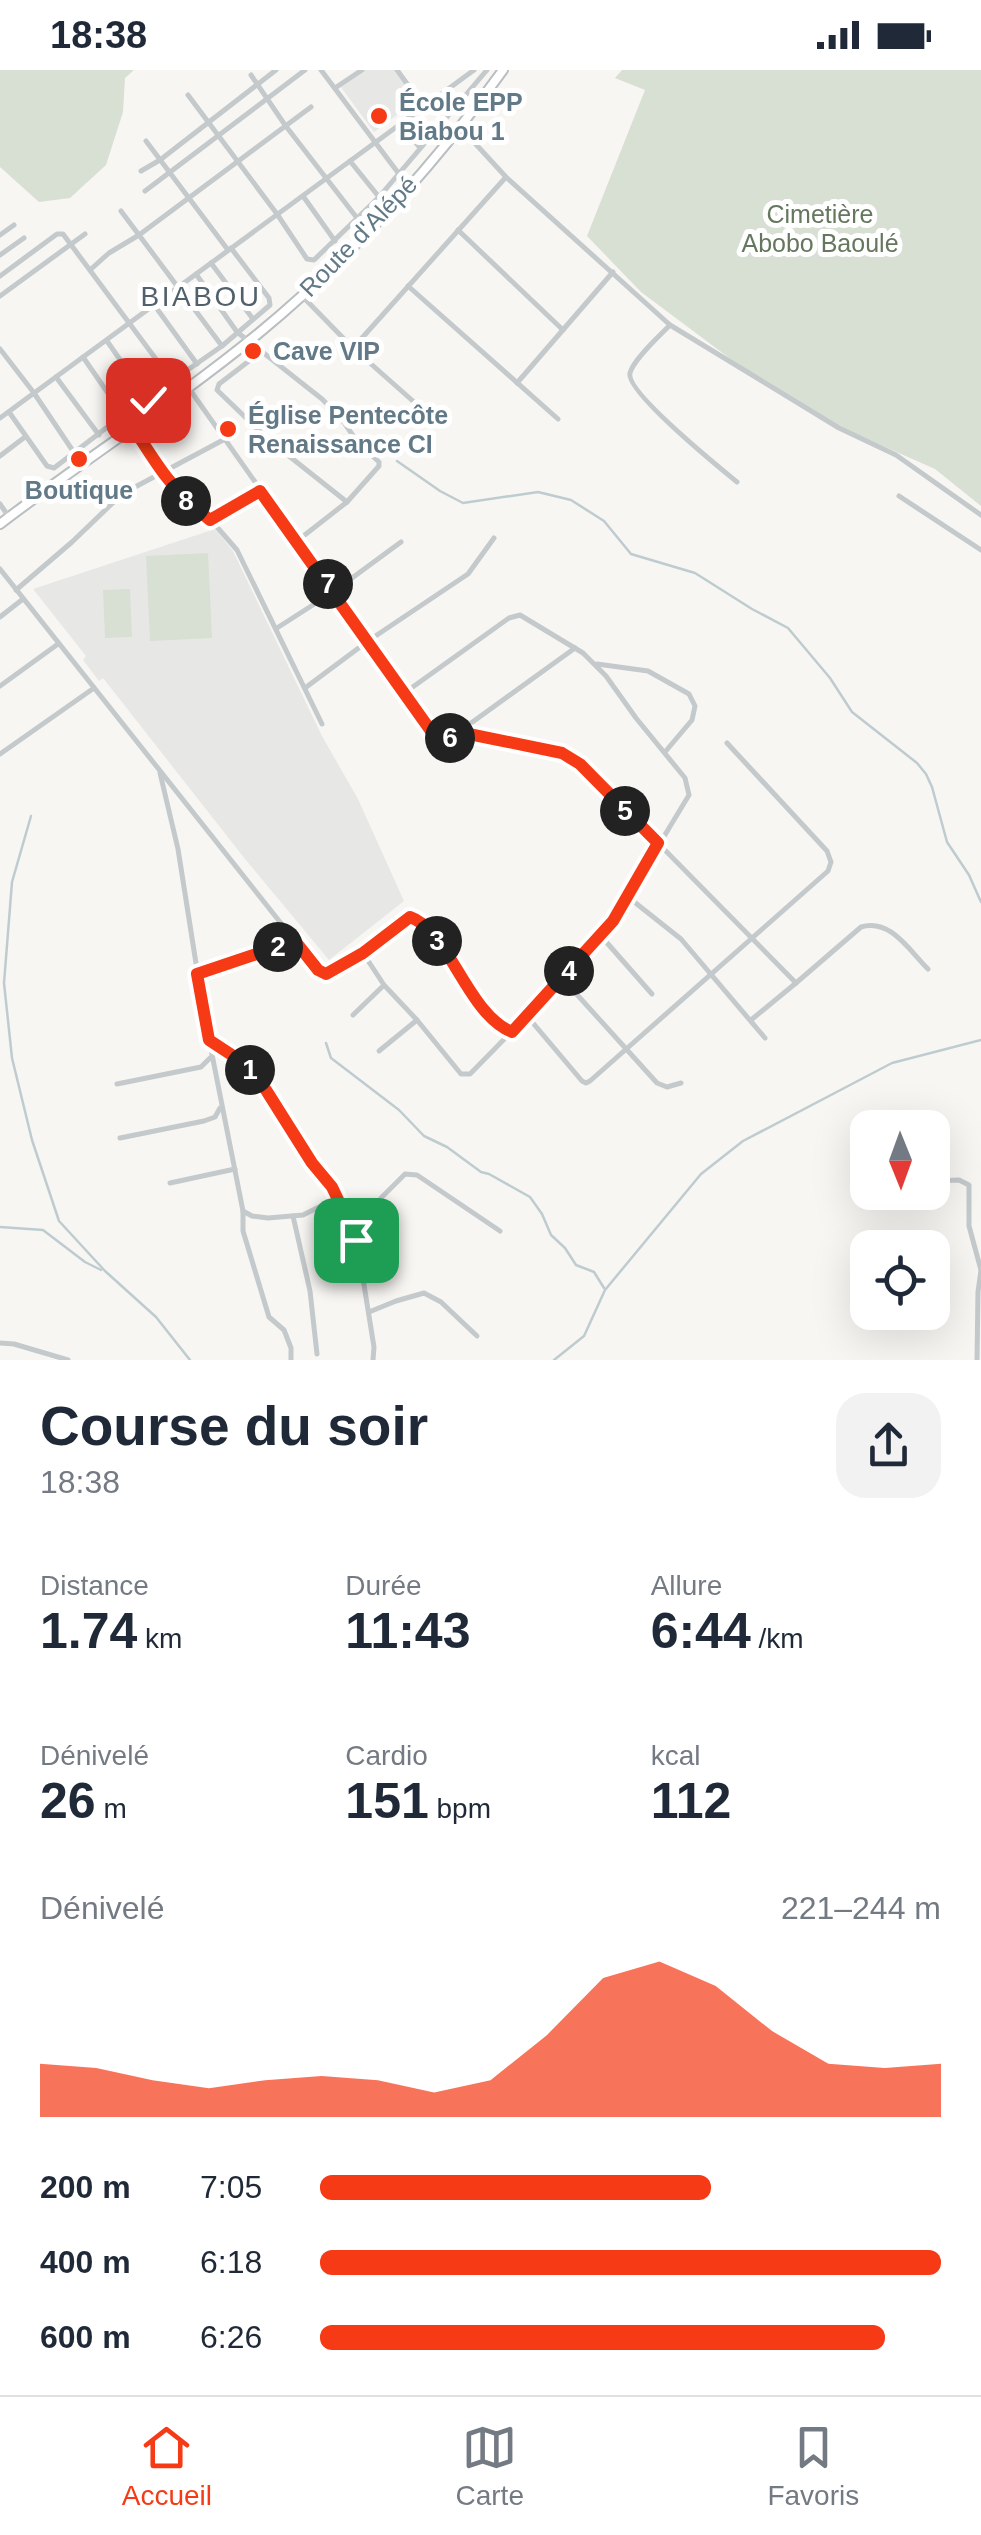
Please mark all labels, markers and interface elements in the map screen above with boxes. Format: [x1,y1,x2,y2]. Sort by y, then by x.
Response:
text: 18:38 [50,14,147,56]
place label: École EPP Biabou 1 [399,88,523,145]
marker: École EPP Biabou 1 [368,105,390,127]
street label: Route d'Alépé [294,170,422,302]
park label: Cimetière Abobo Baoulé [741,200,899,257]
district label: BIABOU [141,281,261,312]
place label: Cave VIP [273,337,380,365]
marker: Cave VIP [242,340,264,362]
pin [106,358,191,443]
icon: check [121,373,176,428]
place label: Église Pentecôte Renaissance CI [248,401,448,458]
marker: Église Pentecôte Renaissance CI [217,418,239,440]
marker: Boutique [68,448,90,470]
place label: Boutique [25,476,133,504]
pin: 8 [161,476,211,526]
text: 8 [178,485,194,516]
pin: 7 [303,559,353,609]
text: 7 [320,568,336,599]
pin: 6 [425,713,475,763]
text: 6 [442,722,458,753]
pin: 5 [600,786,650,836]
text: 5 [617,795,633,826]
pin: 3 [412,916,462,966]
pin: 2 [253,922,303,972]
text: 3 [429,925,445,956]
text: 2 [270,931,286,962]
pin: 4 [544,946,594,996]
text: 4 [561,955,577,986]
pin: 1 [225,1045,275,1095]
text: 1 [242,1054,258,1085]
north arrow [850,1110,950,1210]
map controls [850,1110,950,1330]
pin [314,1198,399,1283]
icon: arrive [329,1213,384,1268]
button: locate [850,1230,950,1330]
button: share [836,1393,941,1498]
text: Course du soir [40,1395,428,1457]
text: 18:38 [40,1464,120,1500]
text: Distance [40,1570,149,1601]
text: Durée [345,1570,422,1601]
text: Allure [651,1570,722,1601]
text: 1.74 [40,1603,137,1659]
text: 11:43 [345,1603,470,1659]
text: 6:44 [651,1603,751,1659]
text: km [137,1623,182,1654]
text: /km [751,1623,804,1654]
text: Dénivelé [40,1740,149,1771]
text: Cardio [345,1740,428,1771]
text: kcal [651,1740,700,1771]
text: 26 [40,1773,96,1829]
text: 151 [345,1773,429,1829]
text: 112 [651,1773,731,1829]
text: m [96,1793,127,1824]
text: bpm [429,1793,491,1824]
text: Dénivelé [40,1890,165,1926]
text: 221–244 m [781,1890,941,1926]
text: 200 m [40,2169,131,2205]
text: 7:05 [200,2169,262,2205]
text: 400 m [40,2244,131,2280]
text: 6:18 [200,2244,262,2280]
text: 600 m [40,2319,131,2355]
text: 6:26 [200,2319,262,2355]
tab: Accueil [122,2420,212,2512]
tab: Carte [455,2420,524,2512]
tab: Favoris [767,2420,859,2512]

